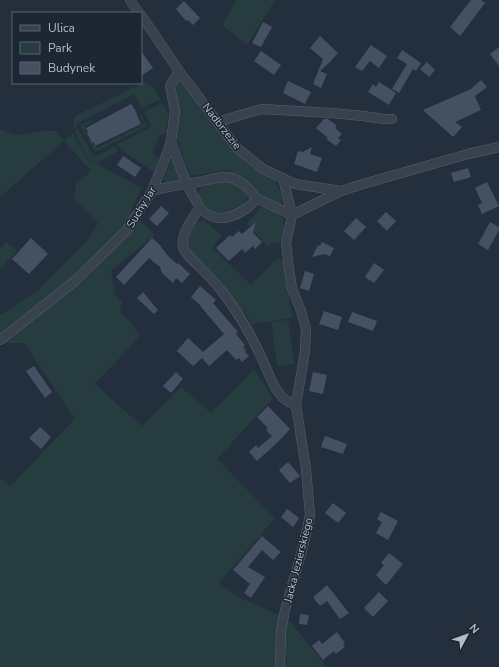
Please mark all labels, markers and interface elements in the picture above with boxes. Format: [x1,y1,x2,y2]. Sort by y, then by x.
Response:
legend [12,12,142,84]
text: Ulica [48,20,75,36]
text: Park [48,40,73,56]
text: Budynek [48,60,96,76]
street label: Nadbrzezie [199,100,245,153]
street label: Suchy Jar [123,184,160,231]
street label: Jacka Jezierskiego [280,516,316,605]
north arrow [447,615,487,655]
text: N [466,621,483,637]

